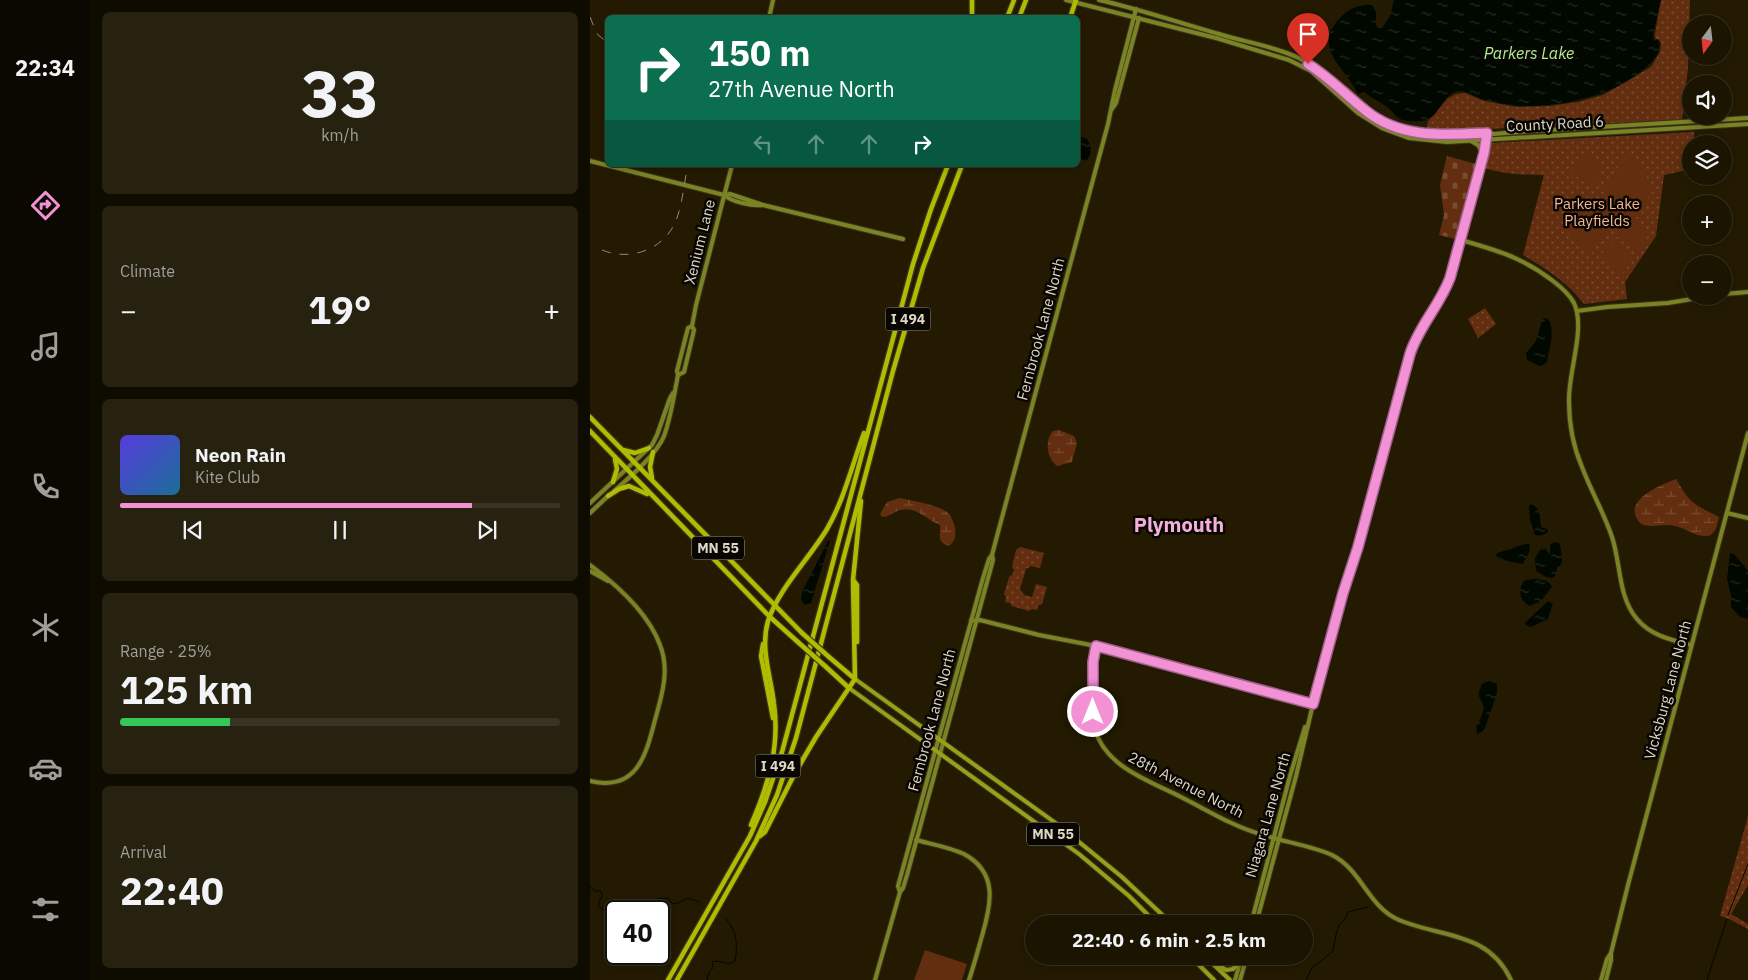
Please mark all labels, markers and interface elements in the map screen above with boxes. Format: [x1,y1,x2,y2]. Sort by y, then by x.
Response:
pin [1287,13,1329,64]
north arrow [1682,15,1732,65]
map controls [1682,15,1732,305]
icon: arrive [1294,20,1322,48]
text: 150 m [708,30,811,76]
icon: right [625,35,690,100]
water label: Parkers Lake [1484,43,1574,63]
text: 33 [301,50,379,135]
text: 22:34 [15,53,75,82]
text: 27th Avenue North [708,74,895,103]
button: sound [1682,75,1732,125]
street label: County Road 6 [1506,111,1604,136]
text: km/h [321,125,359,145]
icon: left [749,130,777,158]
icon: ahead [802,130,830,158]
icon: ahead [855,130,883,158]
icon: right [908,130,936,158]
button: layers [1682,135,1732,185]
icon: directions [28,188,63,223]
park label: Parkers Lake Playfields [1554,194,1640,230]
button: + [1682,195,1732,245]
street label: Xenium Lane [680,197,719,286]
button: − [1682,255,1732,305]
street label: Fernbrook Lane North [1012,256,1069,402]
text: Climate [120,261,175,281]
text: 19° [308,285,372,334]
text: − [120,292,137,329]
text: + [543,292,560,329]
road number: I 494 [886,308,930,330]
icon: music [28,329,63,364]
text: Neon Rain [195,443,286,467]
text: Kite Club [195,467,260,487]
icon: phone [28,469,63,504]
district label: Plymouth [1134,511,1224,538]
icon: previous [179,516,207,544]
icon: pause [326,516,354,544]
icon: next [473,516,501,544]
road number: MN 55 [692,536,744,560]
icon: climate [28,610,63,645]
street label: Vicksburg Lane North [1640,618,1695,762]
text: Range · 25% [120,641,212,661]
street label: Fernbrook Lane North [903,647,960,793]
text: 125 km [120,665,253,714]
position arrow [1066,685,1118,737]
street label: 28th Avenue North [1125,747,1247,822]
street label: Niagara Lane North [1241,750,1294,880]
icon: car [28,751,63,786]
road number: I 494 [756,754,800,778]
road number: MN 55 [1027,822,1079,846]
text: Arrival [120,842,167,862]
text: 22:40 [120,866,224,915]
icon: filters [28,892,63,927]
speed limit sign: 40 [605,900,670,965]
text: 22:40 · 6 min · 2.5 km [1072,928,1266,952]

